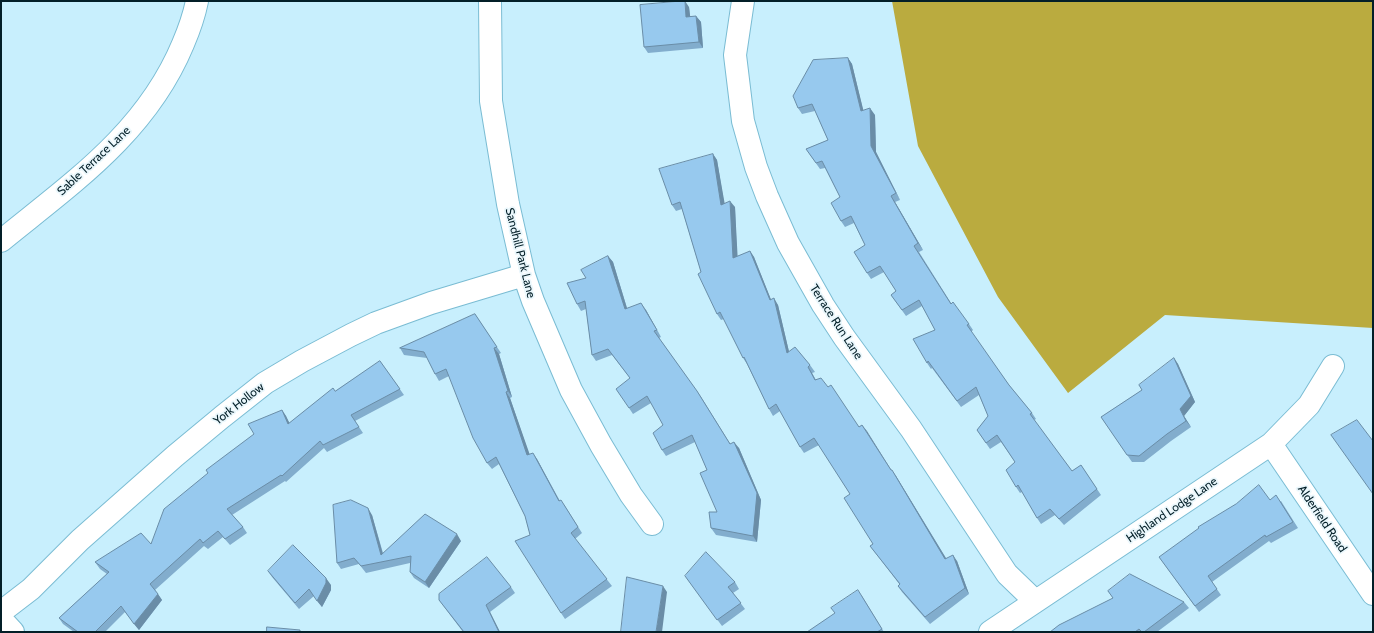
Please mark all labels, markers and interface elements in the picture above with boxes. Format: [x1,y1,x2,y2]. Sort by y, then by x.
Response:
street label: Sable Terrace Lane [54,123,134,199]
street label: Sandhill Park Lane [502,206,538,300]
street label: Terrace Run Lane [806,282,866,362]
street label: York Hollow [211,380,267,428]
street label: Highland Lodge Lane [1124,474,1220,546]
street label: Alderfield Road [1294,483,1350,555]

